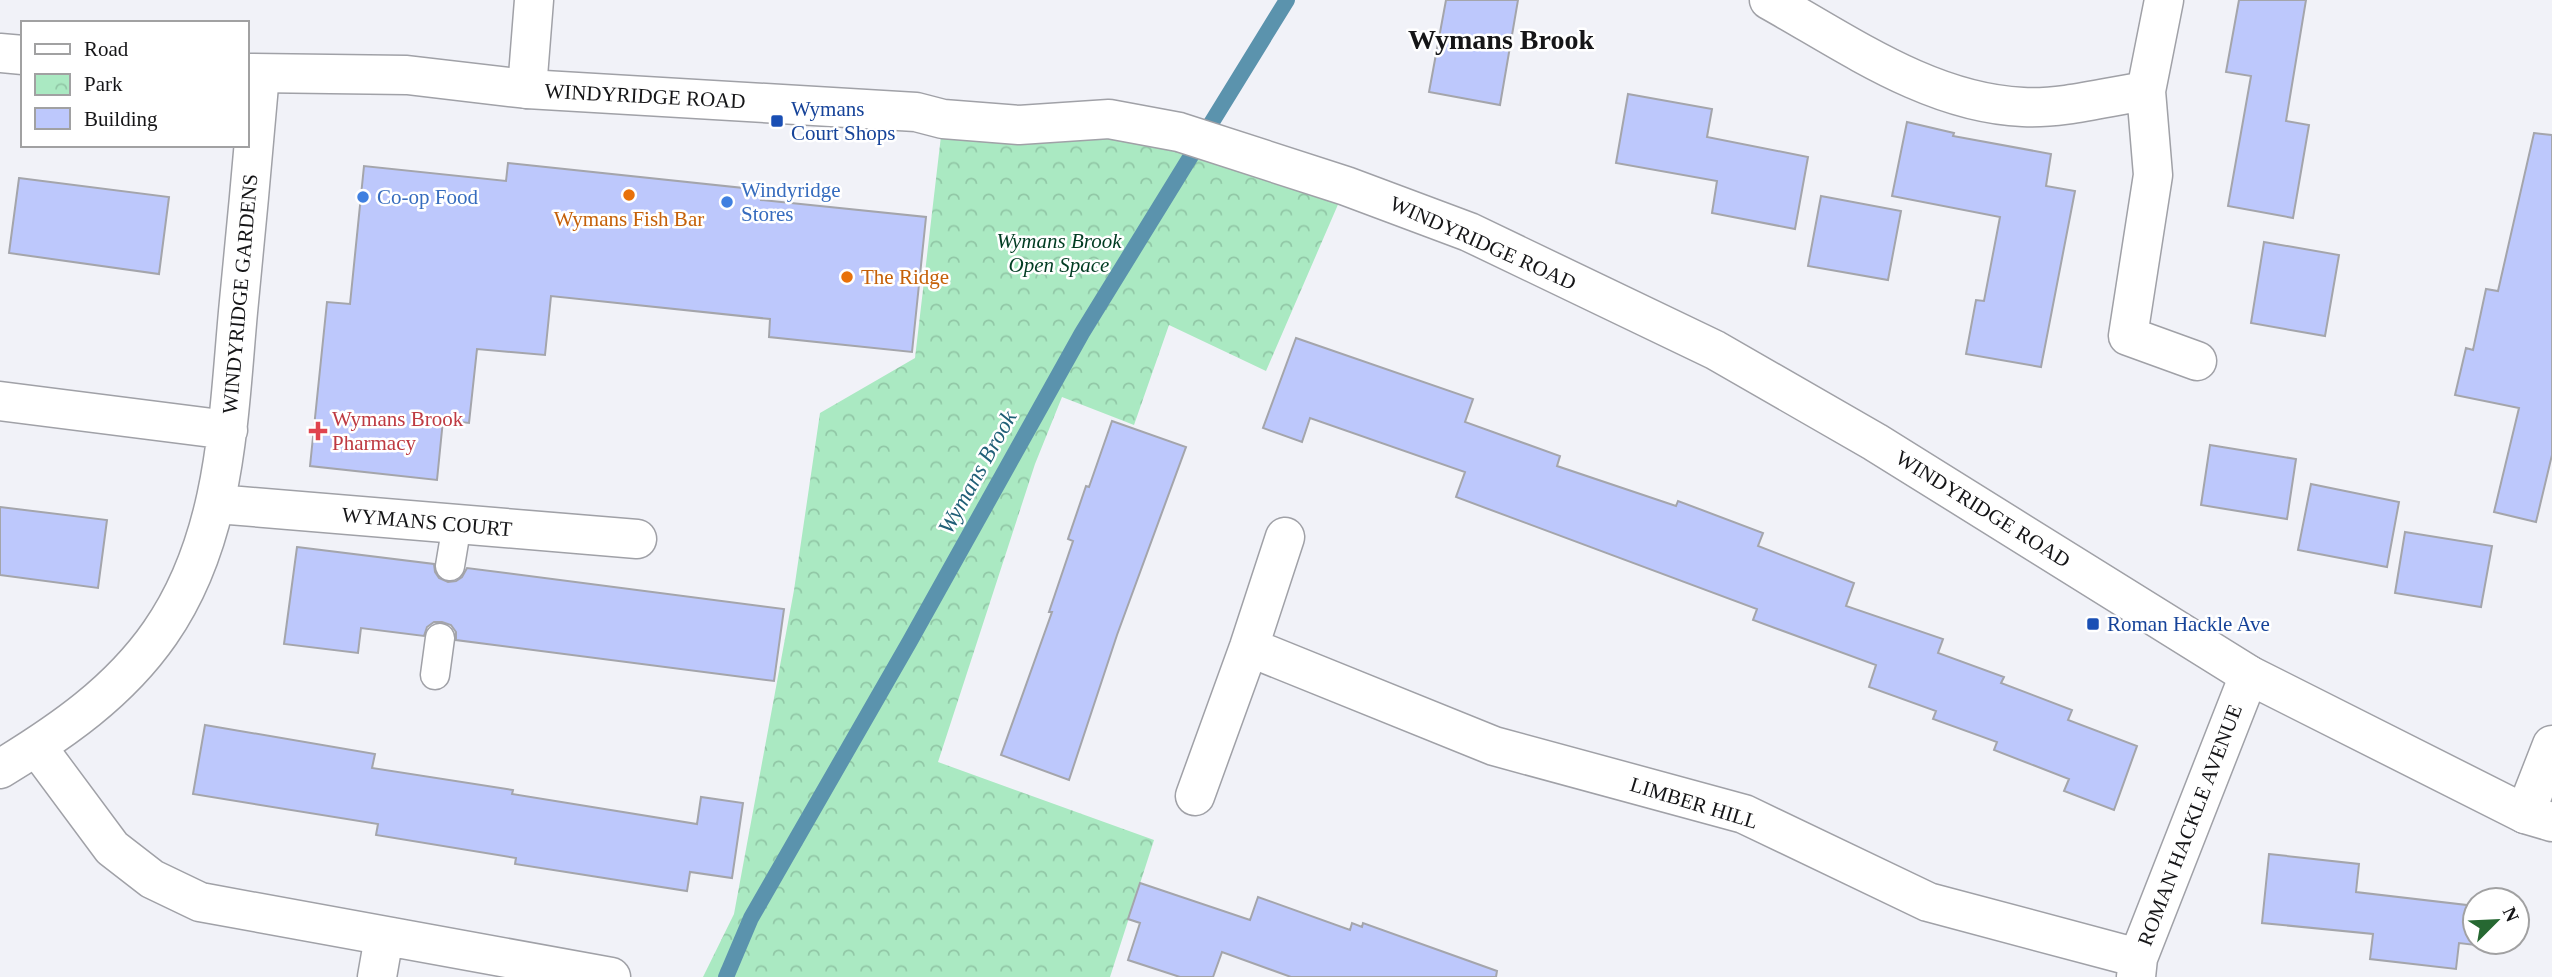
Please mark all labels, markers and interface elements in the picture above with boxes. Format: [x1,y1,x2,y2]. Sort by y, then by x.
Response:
legend [21,21,248,147]
district label: Wymans Brook [1408,24,1594,55]
text: Road [84,37,129,61]
text: Park [84,72,123,96]
street label: WINDYRIDGE ROAD [544,79,746,113]
place label: Wymans Court Shops [791,97,895,145]
text: Building [84,107,158,131]
marker: Wymans Court Shops [769,113,785,129]
street label: WINDYRIDGE GARDENS [218,173,262,415]
place label: Windyridge Stores [741,178,840,226]
place label: Co-op Food [377,185,478,209]
marker: Wymans Fish Bar [621,187,637,203]
marker: Co-op Food [355,189,371,205]
street label: WINDYRIDGE ROAD [1386,191,1580,295]
marker: Windyridge Stores [719,194,735,210]
place label: Wymans Fish Bar [554,207,704,231]
park label: Wymans Brook Open Space [996,229,1122,277]
place label: The Ridge [861,265,949,289]
marker: The Ridge [839,269,855,285]
water label: Wymans Brook [933,406,1022,538]
place label: Wymans Brook Pharmacy [332,407,464,455]
marker: Wymans Brook Pharmacy [310,423,326,439]
street label: WINDYRIDGE ROAD [1891,446,2075,572]
street label: WYMANS COURT [341,503,513,541]
place label: Roman Hackle Ave [2107,612,2270,636]
marker: Roman Hackle Ave [2085,616,2101,632]
street label: ROMAN HACKLE AVENUE [2133,701,2247,949]
street label: LIMBER HILL [1627,772,1761,834]
north arrow [2461,886,2531,956]
text: N [2499,904,2524,925]

